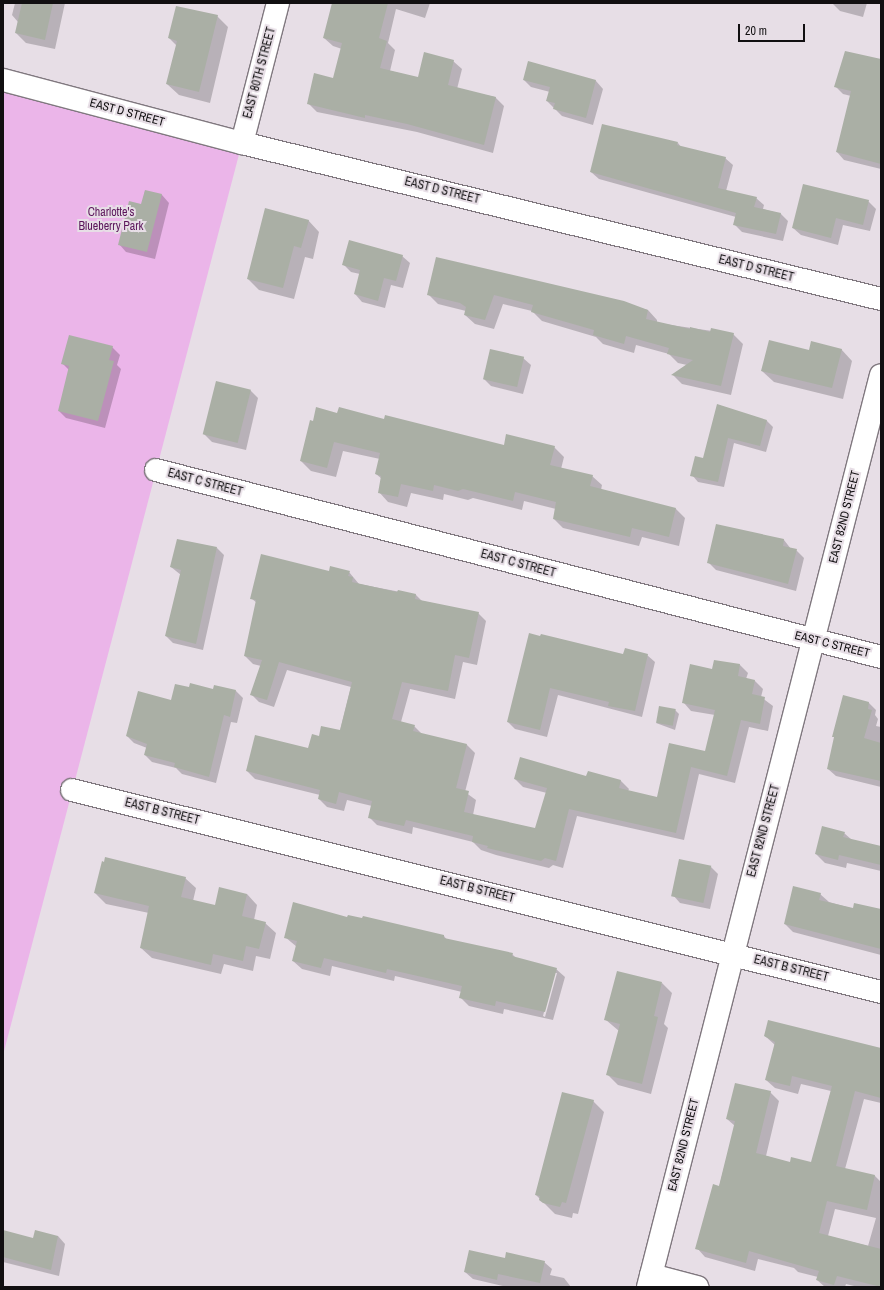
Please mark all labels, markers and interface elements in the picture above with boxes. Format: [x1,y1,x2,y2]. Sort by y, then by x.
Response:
scale bar [740,16,807,42]
text: 20 m [745,23,767,39]
street label: EAST 80TH STREET [241,26,279,120]
street label: EAST D STREET [88,96,166,130]
street label: EAST D STREET [403,175,481,207]
park label: Charlotte's Blueberry Park [78,206,144,234]
street label: EAST D STREET [717,253,795,285]
street label: EAST C STREET [166,466,244,500]
street label: EAST 82ND STREET [827,469,863,565]
street label: EAST C STREET [479,547,557,581]
street label: EAST C STREET [793,629,871,661]
street label: EAST 82ND STREET [745,783,783,879]
street label: EAST B STREET [123,796,201,828]
street label: EAST B STREET [438,874,516,906]
street label: EAST B STREET [752,953,830,985]
street label: EAST 82ND STREET [666,1097,702,1193]

